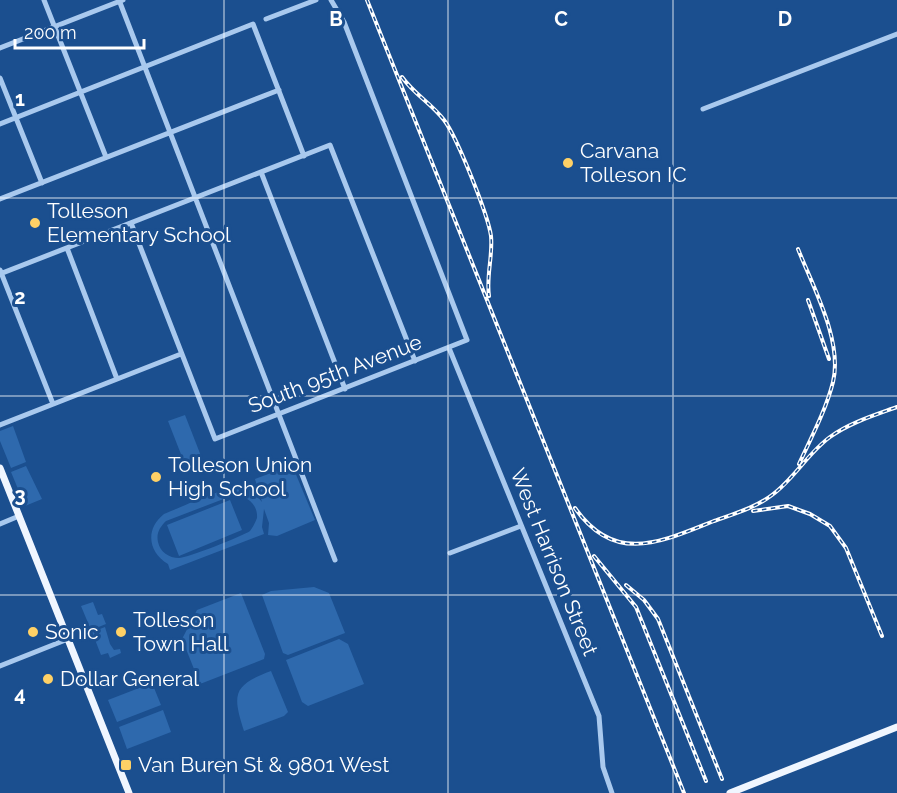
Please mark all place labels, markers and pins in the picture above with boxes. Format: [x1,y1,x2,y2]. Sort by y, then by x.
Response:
place label: Carvana Tolleson IC [580,138,687,187]
marker: Carvana Tolleson IC [561,156,575,170]
place label: Tolleson Elementary School [47,198,231,247]
marker: Tolleson Elementary School [28,216,42,230]
place label: Tolleson Union High School [168,452,312,501]
marker: Tolleson Union High School [149,470,163,484]
place label: Tolleson Town Hall [133,607,229,656]
place label: Sonic [45,619,99,644]
marker: Sonic [26,625,40,639]
marker: Tolleson Town Hall [114,625,128,639]
place label: Dollar General [60,666,199,691]
marker: Dollar General [41,672,55,686]
place label: Van Buren St & 9801 West [138,752,389,777]
marker: Van Buren St & 9801 West [119,758,133,772]

